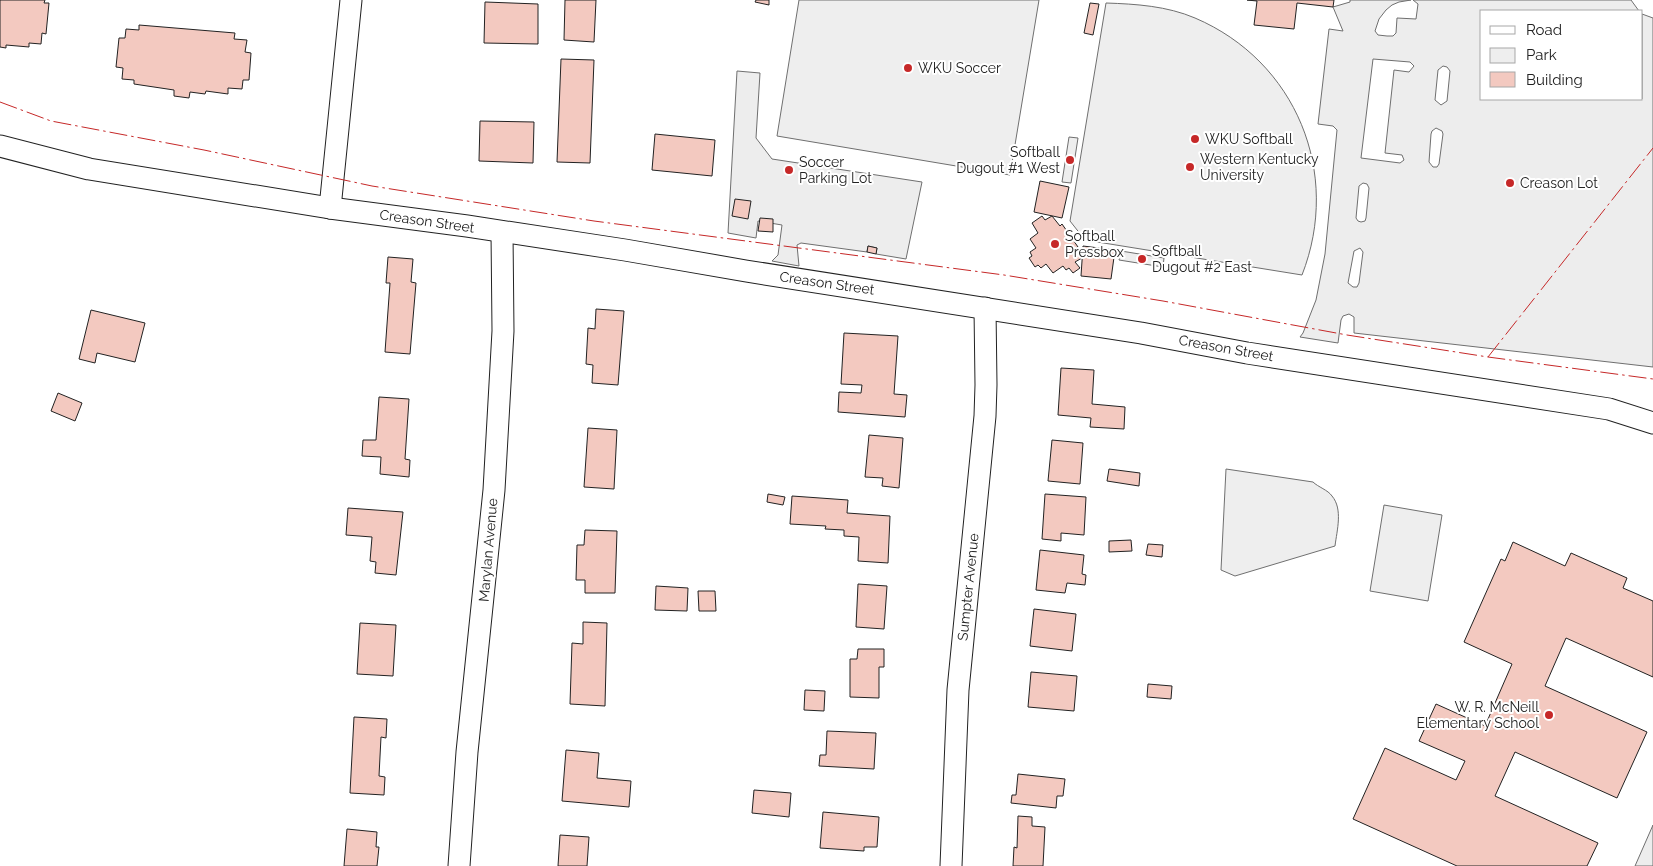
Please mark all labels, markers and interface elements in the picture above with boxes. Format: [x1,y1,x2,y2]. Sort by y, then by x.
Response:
legend [1480,10,1643,100]
text: Road [1526,21,1562,39]
text: Park [1526,46,1557,64]
place label: WKU Soccer [918,60,1001,76]
marker: WKU Soccer [902,62,914,74]
text: Building [1526,71,1583,89]
place label: WKU Softball [1205,131,1293,147]
marker: WKU Softball [1189,133,1201,145]
place label: Softball Dugout #1 West [956,144,1060,176]
place label: Western Kentucky University [1200,151,1319,183]
place label: Soccer Parking Lot [799,154,872,186]
marker: Softball Dugout #1 West [1064,154,1076,166]
marker: Western Kentucky University [1184,161,1196,173]
marker: Soccer Parking Lot [783,164,795,176]
place label: Creason Lot [1520,175,1598,191]
marker: Creason Lot [1504,177,1516,189]
street label: Creason Street [378,206,476,236]
place label: Softball Pressbox [1065,228,1124,260]
marker: Softball Pressbox [1049,238,1061,250]
place label: Softball Dugout #2 East [1152,243,1252,275]
marker: Softball Dugout #2 East [1136,253,1148,265]
street label: Creason Street [778,268,876,298]
street label: Creason Street [1177,332,1275,364]
street label: Marylan Avenue [475,497,501,603]
street label: Sumpter Avenue [954,533,982,641]
place label: W. R. McNeill Elementary School [1416,699,1539,731]
marker: W. R. McNeill Elementary School [1543,709,1555,721]

